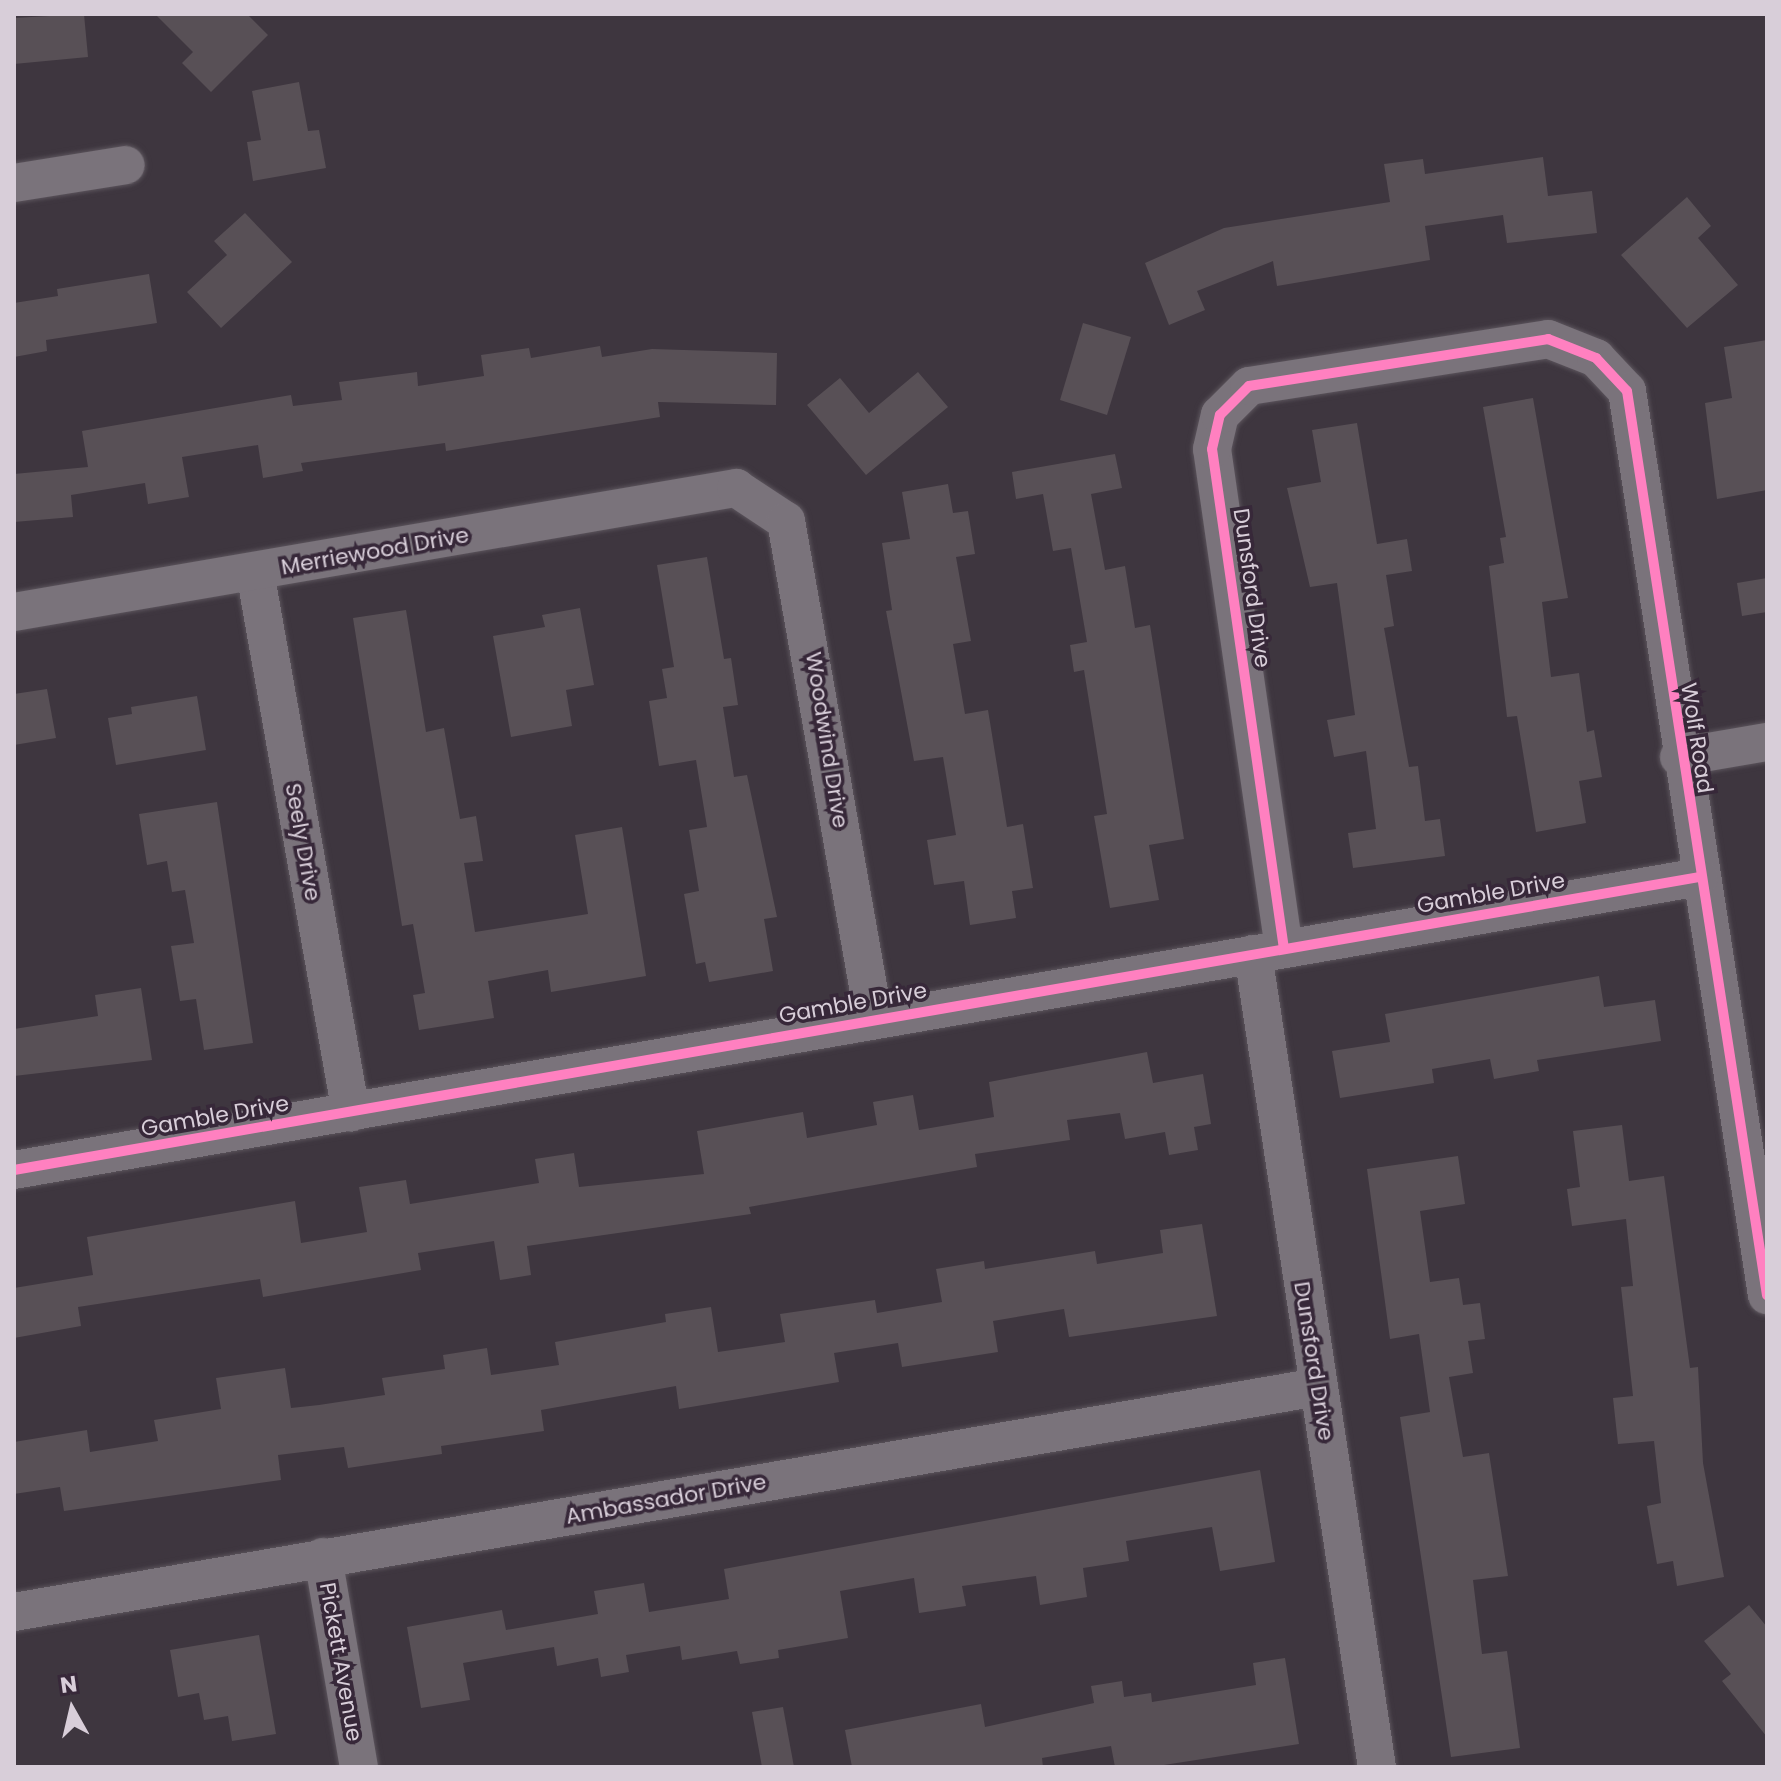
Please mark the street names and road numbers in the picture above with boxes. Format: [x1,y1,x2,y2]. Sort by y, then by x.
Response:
street label: Dunsford Drive [1228,507,1276,669]
street label: Merriewood Drive [279,521,471,581]
street label: Woodwind Drive [800,650,854,830]
street label: Wolf Road [1675,681,1719,795]
street label: Seely Drive [280,781,326,903]
street label: Gamble Drive [1415,867,1567,919]
street label: Gamble Drive [777,977,929,1029]
street label: Gamble Drive [139,1090,291,1142]
street label: Dunsford Drive [1288,1280,1340,1442]
street label: Ambassador Drive [564,1468,768,1530]
street label: Pickett Avenue [314,1580,368,1744]

